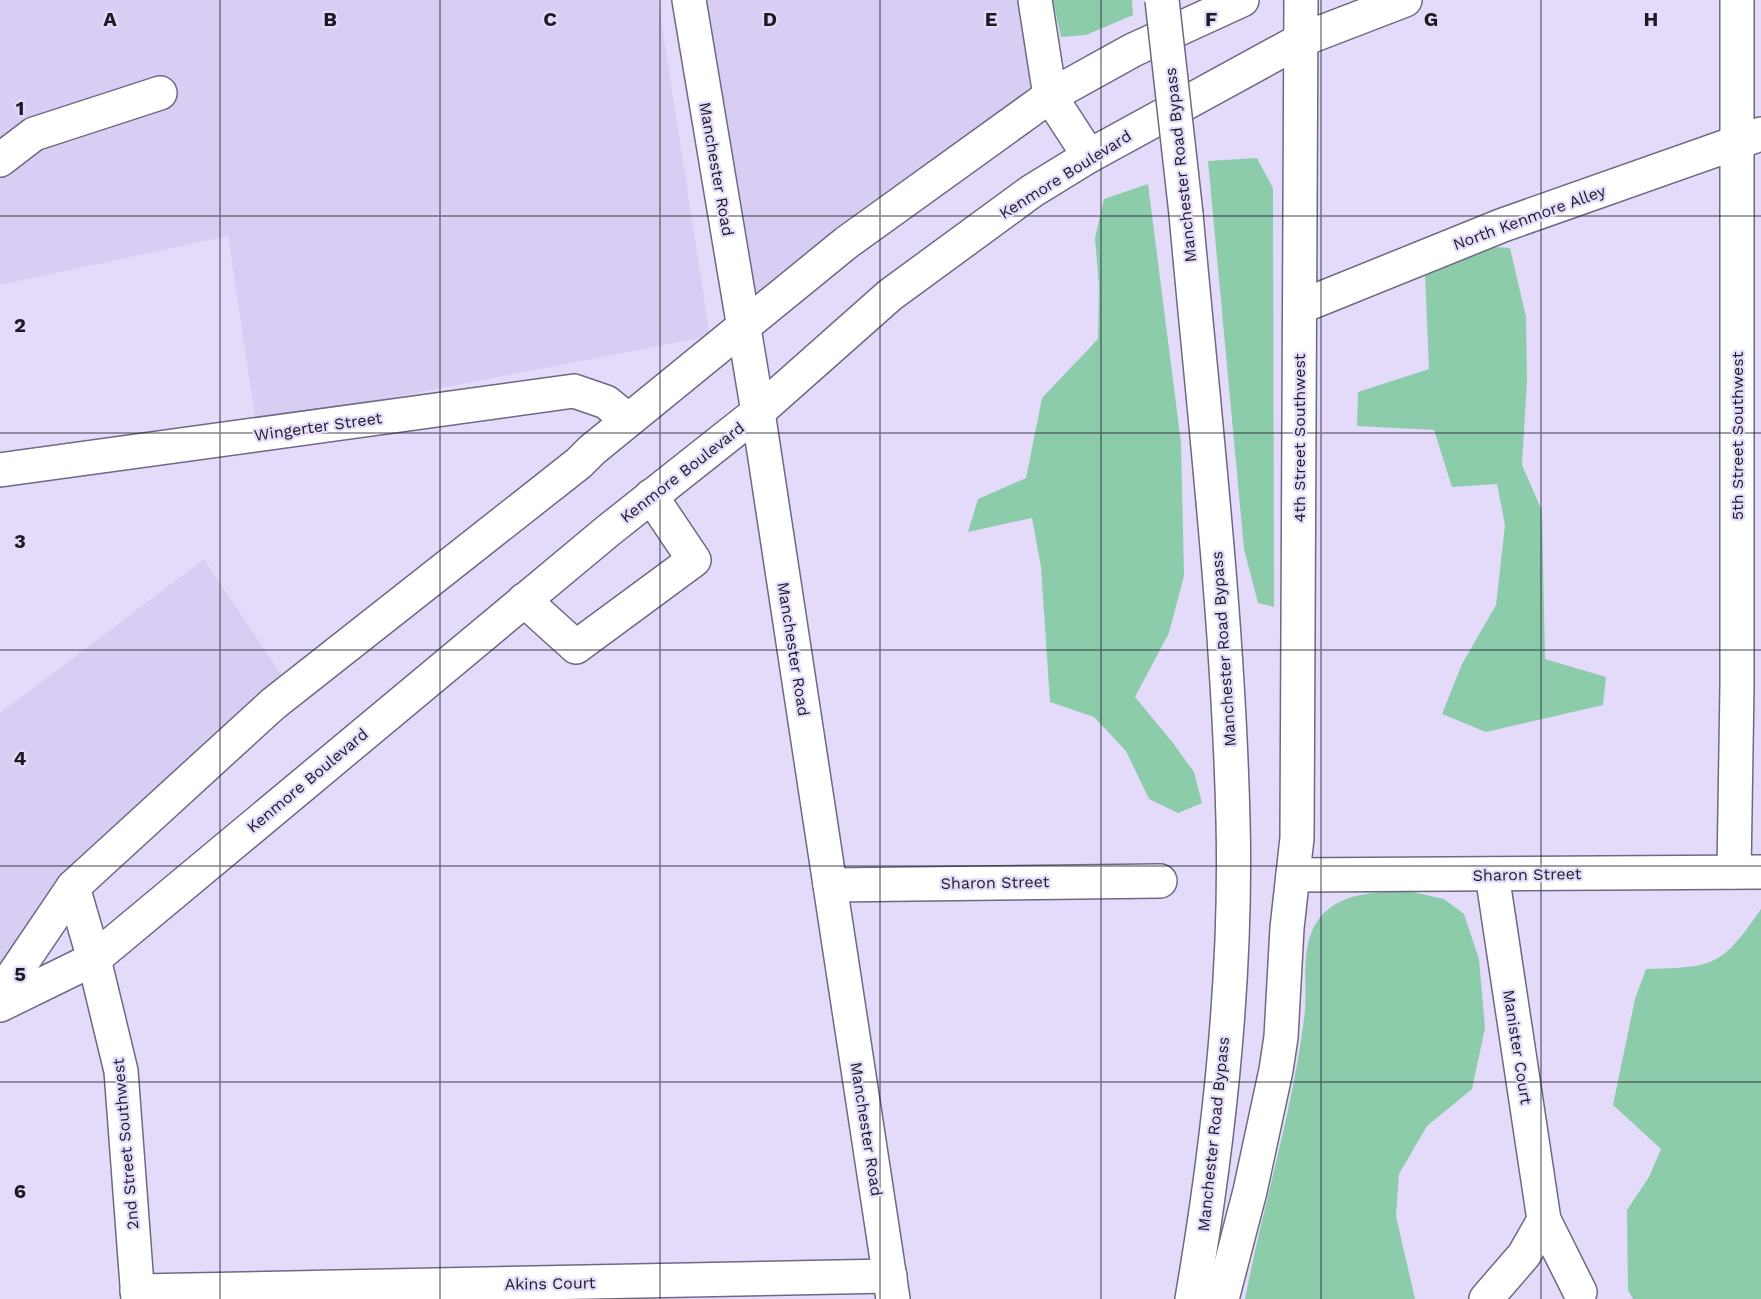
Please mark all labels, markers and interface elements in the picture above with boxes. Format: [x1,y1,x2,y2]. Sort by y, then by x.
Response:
text: A [103,7,117,31]
text: B [323,7,337,31]
text: C [543,7,557,31]
text: D [763,7,777,31]
text: E [985,7,997,31]
text: F [1205,7,1217,31]
text: G [1424,7,1438,31]
text: H [1644,7,1658,31]
street label: Manchester Road Bypass [1161,67,1200,263]
text: 1 [16,96,24,120]
street label: Manchester Road [695,101,738,238]
street label: Kenmore Boulevard [996,126,1135,223]
street label: North Kenmore Alley [1450,181,1609,254]
text: 2 [14,313,26,337]
street label: 5th Street Southwest [1728,351,1747,520]
street label: 4th Street Southwest [1290,353,1309,523]
street label: Wingerter Street [253,408,384,445]
street label: Kenmore Boulevard [617,418,748,527]
text: 3 [14,529,26,553]
street label: Manchester Road Bypass [1207,551,1240,747]
street label: Manchester Road [774,581,814,718]
street label: Kenmore Boulevard [243,724,372,837]
text: 4 [14,746,27,770]
street label: Sharon Street [1473,864,1582,885]
street label: Sharon Street [941,872,1050,893]
text: 5 [14,962,26,986]
street label: Manister Court [1499,988,1536,1106]
street label: Manchester Road Bypass [1194,1036,1233,1232]
street label: 2nd Street Southwest [109,1057,142,1230]
street label: Manchester Road [847,1061,887,1198]
text: 6 [14,1179,26,1203]
street label: Akins Court [504,1273,596,1294]

